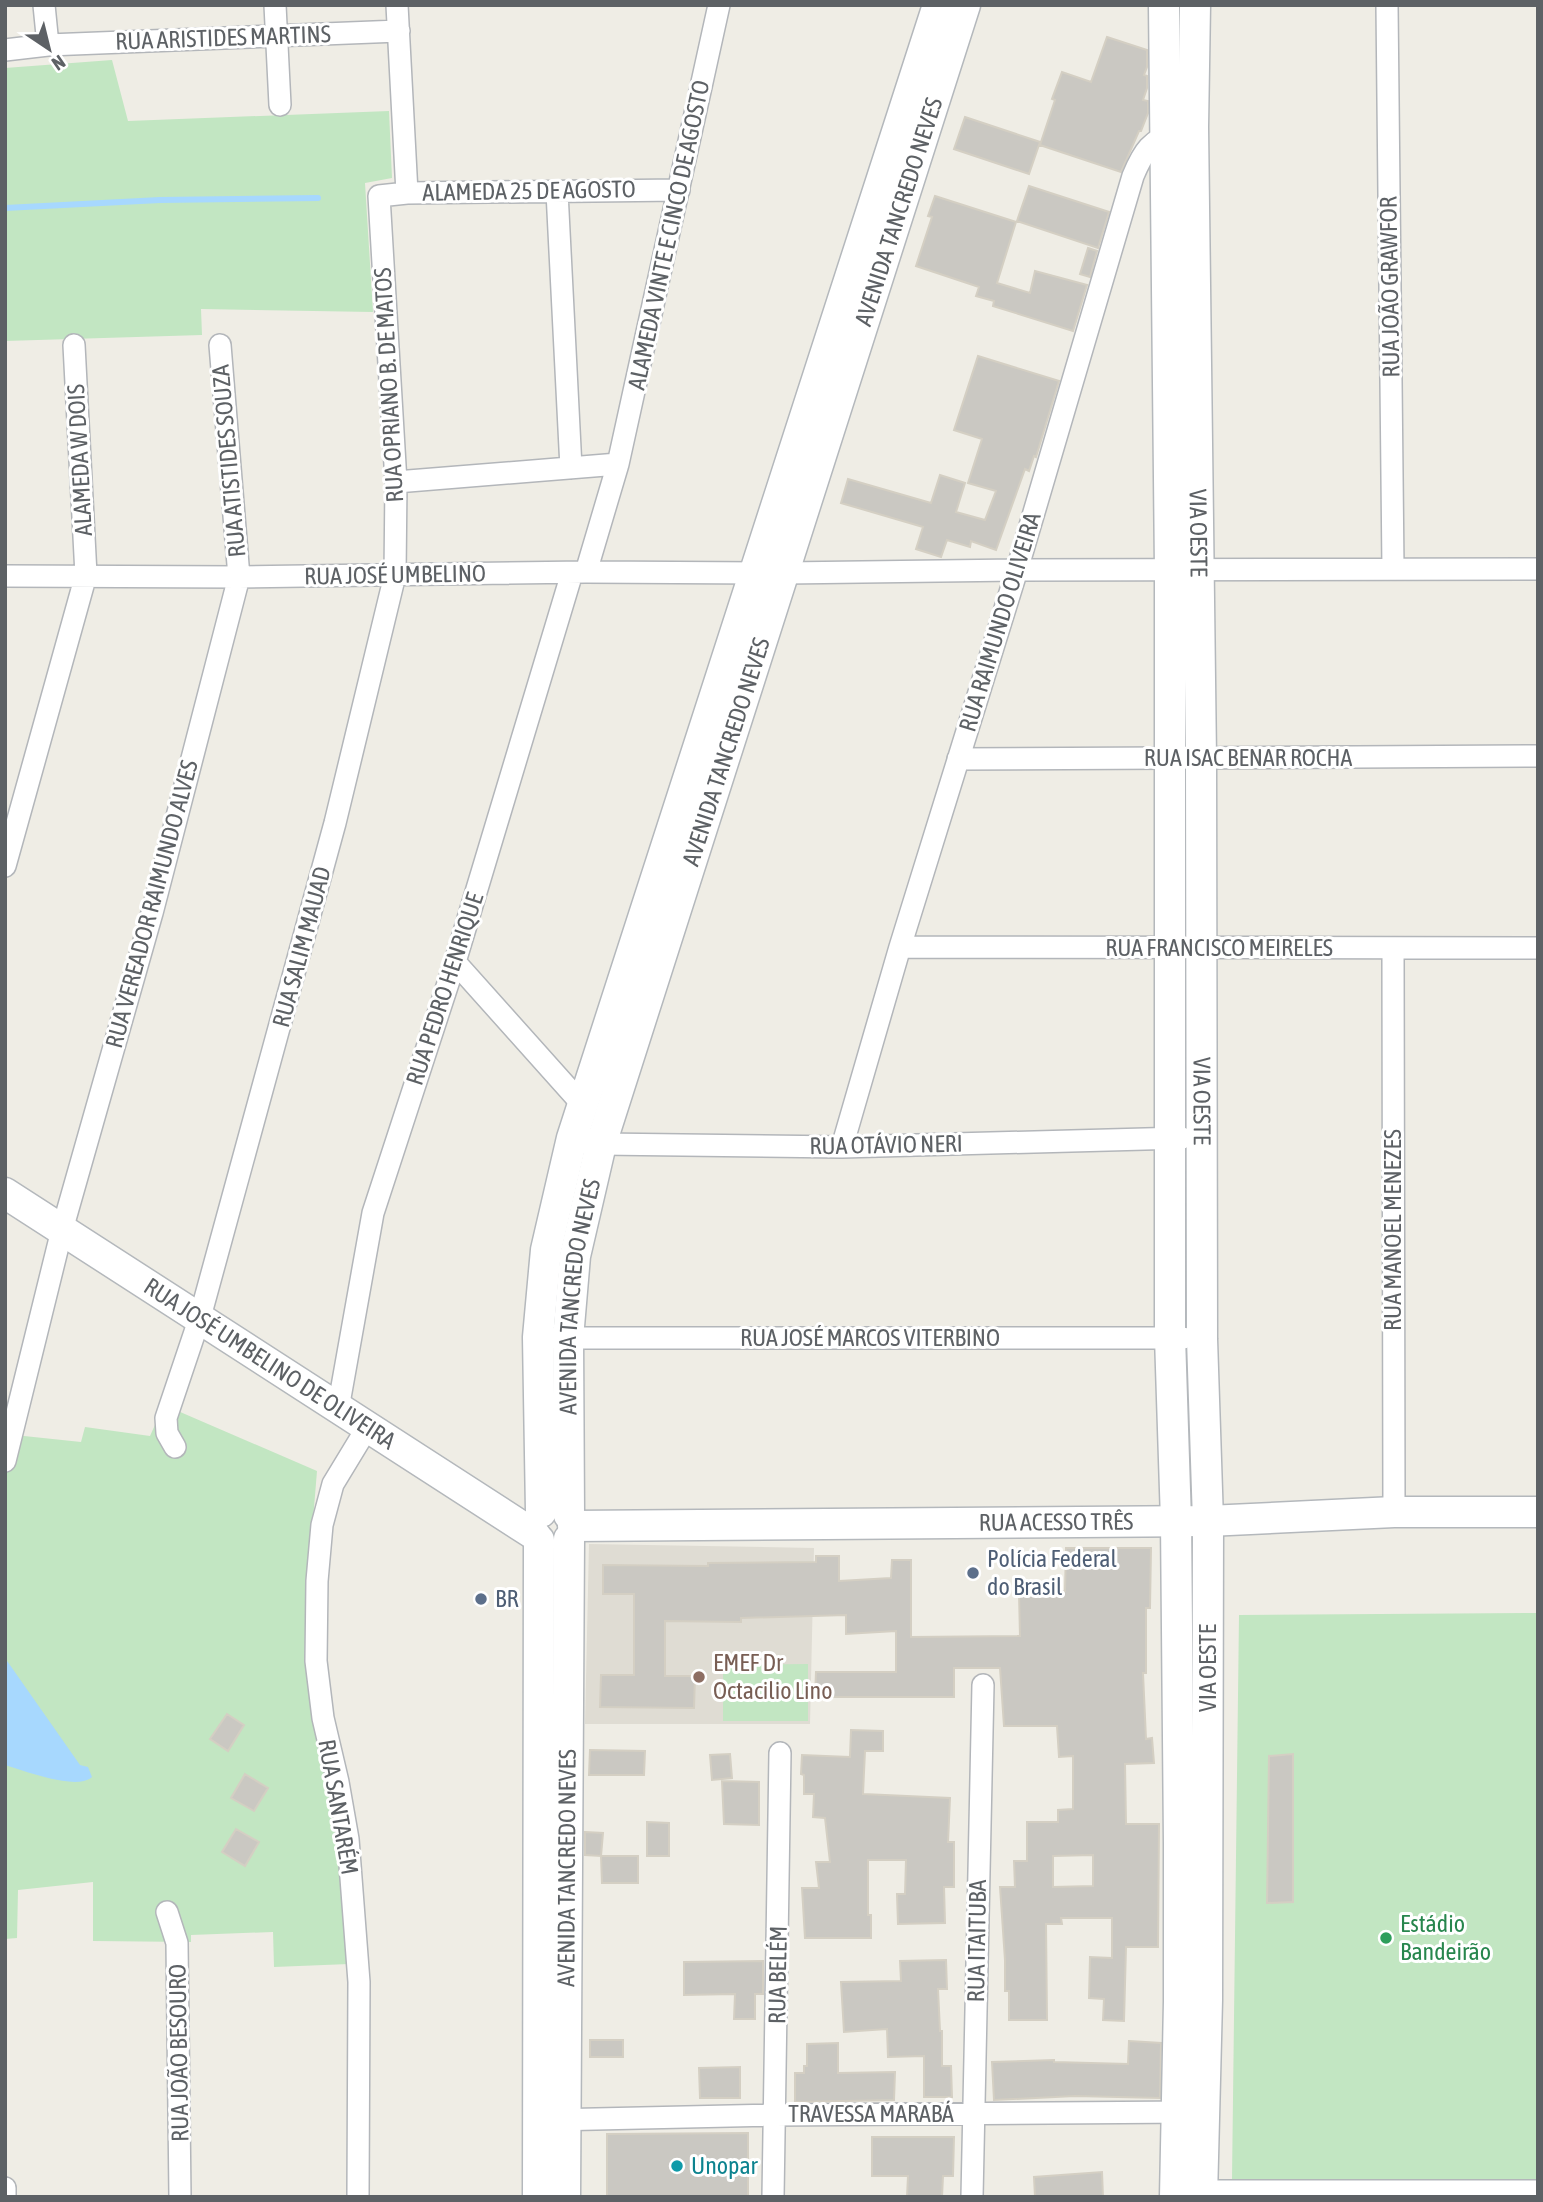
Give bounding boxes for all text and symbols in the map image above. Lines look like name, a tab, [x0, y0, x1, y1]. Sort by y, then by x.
north arrow	[14, 14, 84, 84]
street label: RUA ARISTIDES MARTINS	[115, 20, 331, 55]
text: N	[48, 51, 70, 75]
street label: ALAMEDA VINTE E CINCO DE AGOSTO	[623, 78, 715, 392]
street label: AVENIDA TANCREDO NEVES	[849, 94, 948, 329]
street label: ALAMEDA 25 DE AGOSTO	[422, 175, 636, 206]
street label: RUA JOÃO GRAWFOR	[1374, 196, 1405, 378]
street label: RUA OPRIANO B. DE MATOS	[369, 267, 408, 503]
street label: RUA ATISTIDES SOUZA	[207, 363, 250, 558]
street label: ALAMEDA W DOIS	[62, 383, 97, 537]
street label: VIA OESTE	[1185, 489, 1213, 577]
street label: RUA RAIMUNDO OLIVEIRA	[953, 509, 1046, 735]
street label: RUA JOSÉ UMBELINO	[304, 559, 486, 590]
street label: AVENIDA TANCREDO NEVES	[677, 634, 775, 869]
street label: RUA ISAC BENAR ROCHA	[1144, 744, 1352, 771]
street label: RUA VEREADOR RAIMUNDO ALVES	[100, 757, 203, 1051]
street label: RUA SALIM MAUAD	[267, 864, 336, 1030]
street label: RUA PEDRO HENRIQUE	[401, 889, 488, 1088]
street label: RUA FRANCISCO MEIRELES	[1105, 934, 1333, 961]
street label: VIA OESTE	[1189, 1057, 1216, 1145]
street label: RUA MANOEL MENEZES	[1379, 1129, 1406, 1331]
street label: RUA OTÁVIO NERI	[809, 1130, 963, 1159]
street label: AVENIDA TANCREDO NEVES	[554, 1176, 605, 1415]
street label: RUA JOSÉ UMBELINO DE OLIVEIRA	[139, 1272, 401, 1454]
street label: RUA JOSÉ MARCOS VITERBINO	[740, 1324, 1000, 1351]
street label: RUA ACESSO TRÊS	[979, 1508, 1133, 1536]
place label: Polícia Federal do Brasil	[987, 1545, 1118, 1600]
marker: Polícia Federal do Brasil	[965, 1565, 981, 1581]
place label: BR	[495, 1585, 518, 1612]
marker: BR	[473, 1591, 489, 1607]
street label: VIA OESTE	[1194, 1624, 1221, 1712]
place label: EMEF Dr Octacilio Lino	[713, 1649, 833, 1704]
marker: EMEF Dr Octacilio Lino	[691, 1669, 707, 1685]
street label: RUA SANTARÉM	[313, 1737, 364, 1877]
street label: AVENIDA TANCREDO NEVES	[552, 1749, 581, 1987]
street label: RUA ITAITUBA	[962, 1879, 991, 2003]
place label: Estádio Bandeirão	[1400, 1910, 1491, 1965]
street label: RUA BELÉM	[763, 1926, 792, 2024]
marker: Estádio Bandeirão	[1378, 1930, 1394, 1946]
street label: RUA JOÃO BESOURO	[163, 1964, 194, 2142]
street label: TRAVESSA MARABÁ	[788, 2100, 954, 2127]
place label: Unopar	[691, 2152, 759, 2179]
marker: Unopar	[669, 2158, 685, 2174]

